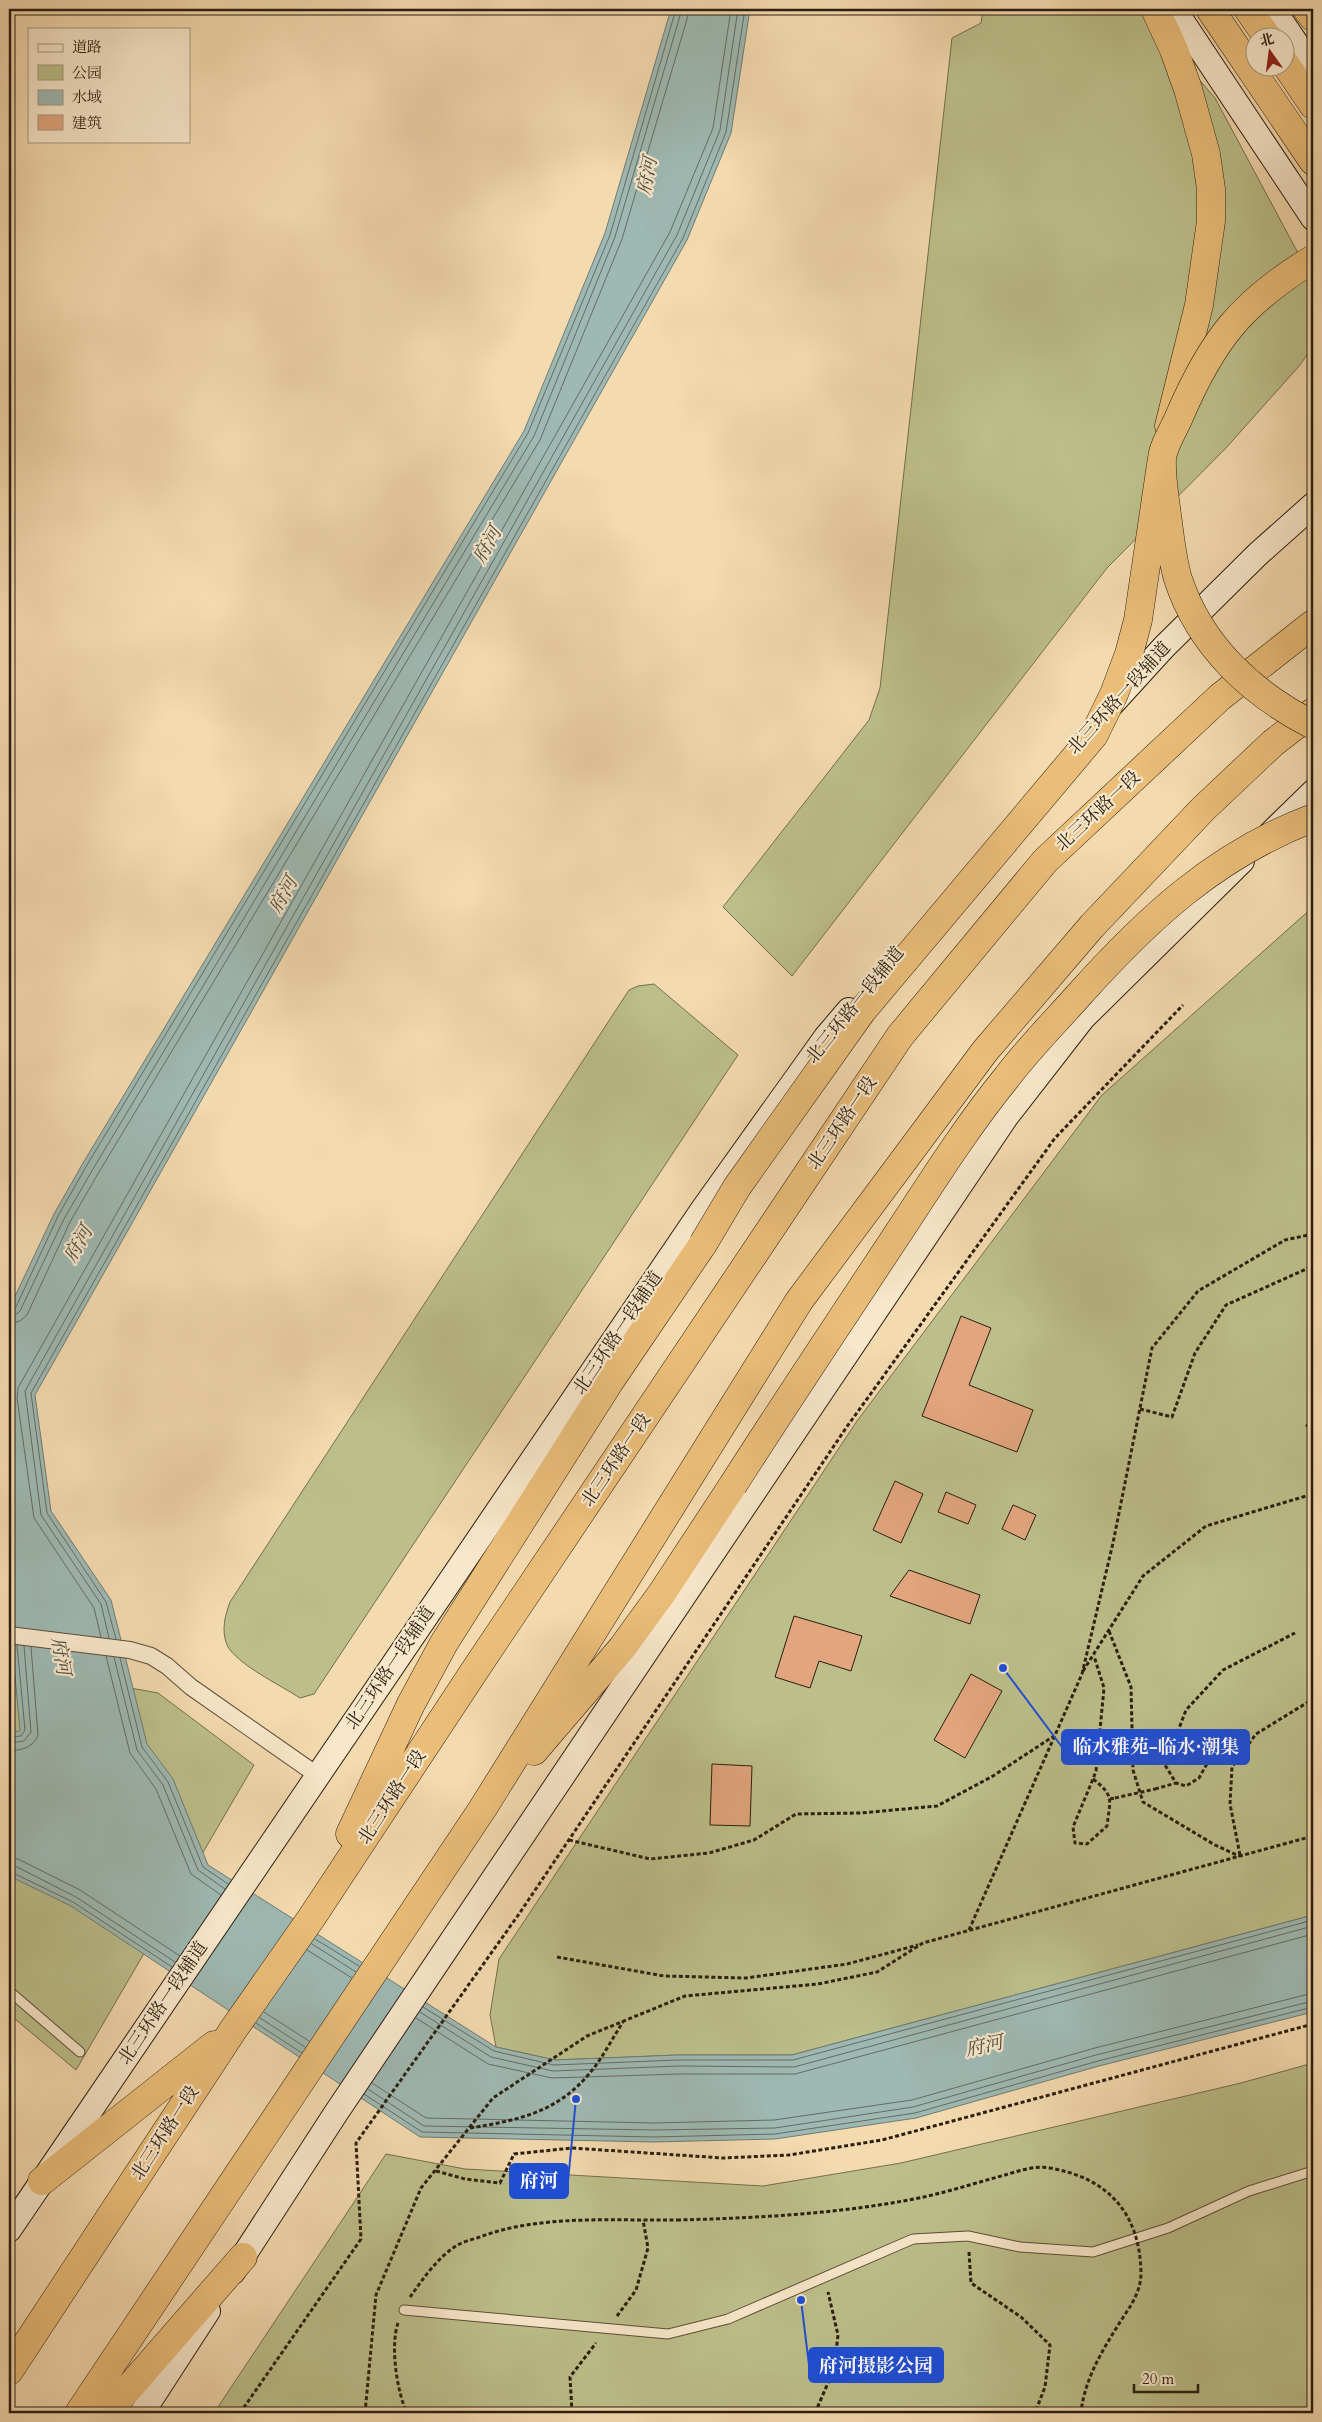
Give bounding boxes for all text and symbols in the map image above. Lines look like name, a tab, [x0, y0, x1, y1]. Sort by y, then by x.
legend	[28, 28, 190, 142]
north arrow	[1244, 28, 1294, 78]
text: 北	[1258, 29, 1276, 51]
text: 道路	[72, 37, 102, 57]
text: 公园	[72, 63, 102, 83]
text: 水域	[72, 87, 102, 107]
text: 建筑	[72, 113, 102, 133]
water label: 府河	[630, 152, 664, 197]
water label: 府河	[466, 519, 509, 568]
street label: 北三环路一段辅道	[1062, 636, 1176, 760]
street label: 北三环路一段	[1050, 765, 1146, 857]
water label: 府河	[262, 869, 305, 918]
street label: 北三环路一段辅道	[800, 941, 910, 1069]
street label: 北三环路一段	[801, 1071, 883, 1175]
water label: 府河	[57, 1218, 100, 1267]
street label: 北三环路一段辅道	[567, 1266, 669, 1400]
street label: 北三环路一段	[575, 1408, 657, 1512]
street label: 北三环路一段辅道	[339, 1601, 441, 1735]
water label: 府河	[45, 1635, 77, 1680]
callout: 临水雅苑-临水·潮集	[1062, 1730, 1249, 1764]
text: 临水雅苑-临水·潮集	[1073, 1734, 1239, 1760]
street label: 北三环路一段	[352, 1745, 432, 1849]
street label: 北三环路一段辅道	[112, 1936, 214, 2070]
water label: 府河	[963, 2029, 1008, 2063]
street label: 北三环路一段	[125, 2081, 205, 2185]
callout: 府河	[510, 2164, 568, 2198]
text: 府河	[520, 2168, 558, 2194]
callout: 府河摄影公园	[809, 2348, 943, 2382]
text: 府河摄影公园	[819, 2353, 933, 2379]
scale bar	[1134, 2362, 1198, 2394]
text: 20 m	[1142, 2369, 1174, 2389]

